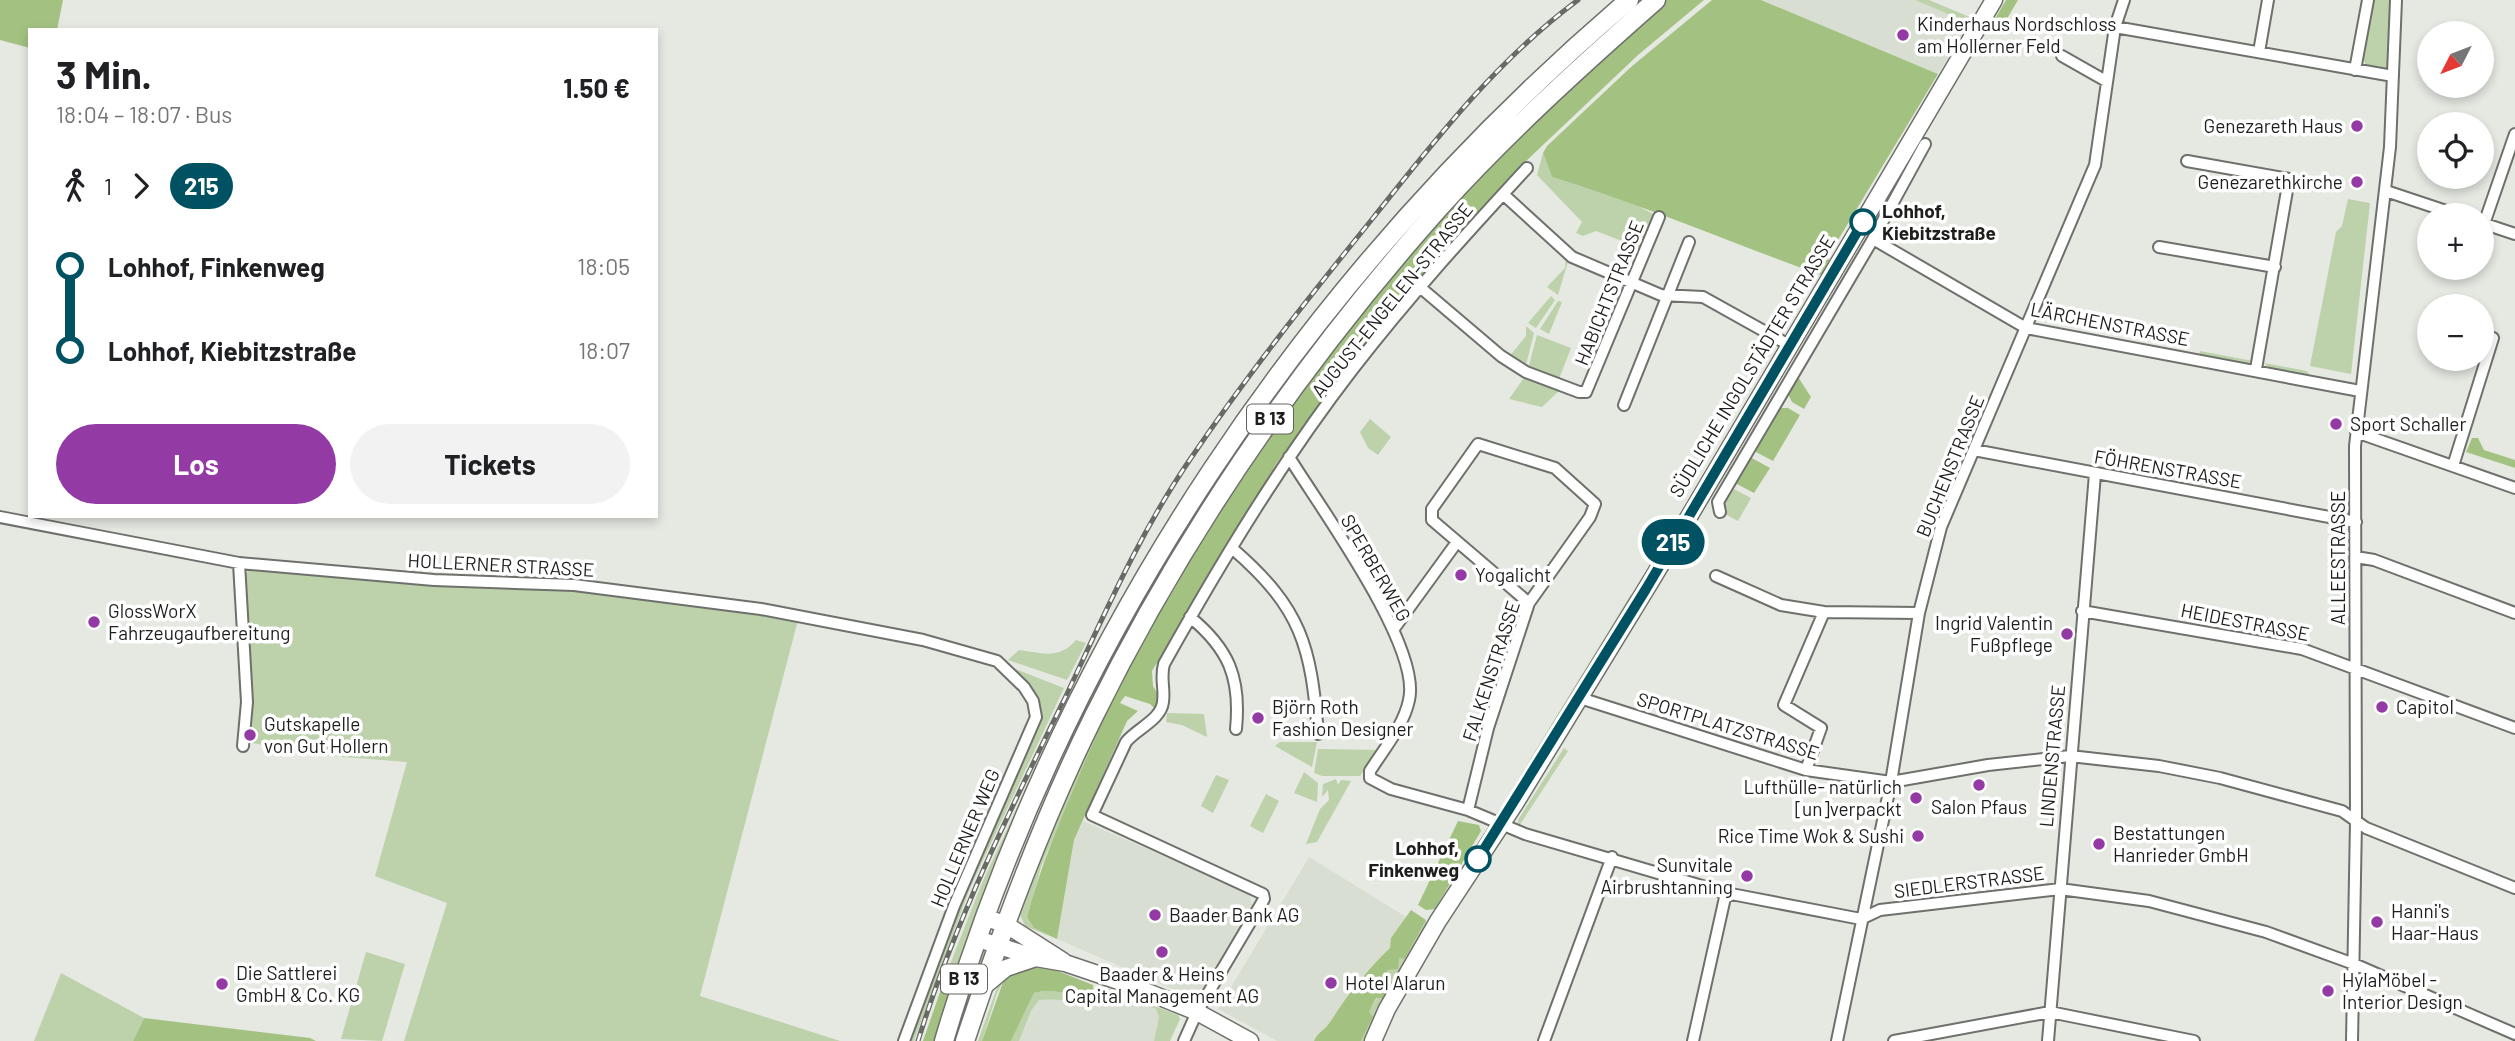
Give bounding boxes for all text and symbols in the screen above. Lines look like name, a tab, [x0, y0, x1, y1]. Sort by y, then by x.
place label: Kinderhaus Nordschloss am Hollerner Feld	[1917, 12, 2116, 57]
north arrow	[2417, 21, 2494, 98]
map controls	[2417, 21, 2494, 371]
marker: Kinderhaus Nordschloss am Hollerner Feld	[1895, 27, 1911, 43]
text: 3 Min.	[56, 51, 152, 97]
text: 1.50 €	[563, 72, 630, 103]
text: 18:04 – 18:07 · Bus	[56, 100, 232, 128]
button: locate	[2417, 112, 2494, 189]
place label: Genezareth Haus	[2204, 114, 2343, 137]
marker: Genezareth Haus	[2349, 118, 2365, 134]
icon: walk	[56, 167, 94, 205]
icon: forward	[122, 167, 160, 205]
place label: Genezarethkirche	[2198, 170, 2343, 193]
text: 215	[184, 171, 219, 200]
text: 1	[104, 172, 112, 200]
marker: Genezarethkirche	[2349, 174, 2365, 190]
street label: AUGUST-ENGELEN-STRASSE	[1306, 198, 1477, 402]
place label: Lohhof, Kiebitzstraße	[1882, 199, 1996, 244]
button: +	[2417, 203, 2494, 280]
marker: Lohhof, Kiebitzstraße	[1850, 209, 1876, 235]
street label: HABICHTSTRASSE	[1569, 217, 1648, 369]
street label: SÜDLICHE INGOLSTÄDTER STRASSE	[1664, 230, 1839, 501]
text: Lohhof, Finkenweg	[108, 251, 325, 282]
text: 18:05	[577, 252, 630, 280]
button: −	[2417, 294, 2494, 371]
street label: LÄRCHENSTRASSE	[2029, 297, 2192, 350]
text: Lohhof, Kiebitzstraße	[108, 335, 356, 366]
text: 18:07	[578, 336, 630, 364]
street label: BUCHENSTRASSE	[1911, 392, 1988, 540]
road number: B 13	[1247, 404, 1293, 433]
place label: Sport Schaller	[2350, 412, 2466, 435]
marker: Sport Schaller	[2328, 416, 2344, 432]
button: Los	[56, 424, 336, 504]
button: Tickets	[350, 424, 630, 504]
street label: FÖHRENSTRASSE	[2093, 444, 2244, 493]
street label: ALLEESTRASSE	[2326, 491, 2349, 625]
street label: SPERBERWEG	[1337, 510, 1416, 625]
line badge: 215	[1633, 519, 1713, 565]
text: 215	[1656, 527, 1690, 556]
street label: HOLLERNER STRASSE	[407, 548, 595, 581]
place label: Yogalicht	[1475, 563, 1551, 586]
marker: Yogalicht	[1453, 567, 1469, 583]
street label: FALKENSTRASSE	[1457, 598, 1524, 744]
street label: HEIDESTRASSE	[2179, 598, 2311, 645]
place label: GlossWorX Fahrzeugaufbereitung	[108, 599, 290, 644]
place label: Ingrid Valentin Fußpflege	[1935, 611, 2053, 656]
marker: GlossWorX Fahrzeugaufbereitung	[86, 614, 102, 630]
marker: Ingrid Valentin Fußpflege	[2059, 626, 2075, 642]
street label: LINDENSTRASSE	[2034, 684, 2069, 828]
street label: SPORTPLATZSTRASSE	[1634, 687, 1822, 764]
place label: Björn Roth Fashion Designer	[1272, 695, 1414, 740]
place label: Capitol	[2396, 695, 2454, 718]
marker: Capitol	[2374, 699, 2390, 715]
marker: Björn Roth Fashion Designer	[1250, 710, 1266, 726]
place label: Gutskapelle von Gut Hollern	[264, 712, 388, 757]
marker: Gutskapelle von Gut Hollern	[242, 727, 258, 743]
street label: HOLLERNER WEG	[925, 765, 1004, 910]
place label: Lufthülle- natürlich [un]verpackt	[1743, 775, 1902, 820]
marker: Salon Pfaus	[1971, 777, 1987, 793]
marker: Lufthülle- natürlich [un]verpackt	[1908, 790, 1924, 806]
place label: Salon Pfaus	[1931, 795, 2027, 818]
place label: Bestattungen Hanrieder GmbH	[2113, 821, 2249, 866]
place label: Rice Time Wok & Sushi	[1718, 824, 1904, 847]
marker: Rice Time Wok & Sushi	[1910, 828, 1926, 844]
place label: Lohhof, Finkenweg	[1368, 836, 1459, 881]
marker: Bestattungen Hanrieder GmbH	[2091, 836, 2107, 852]
marker: Lohhof, Finkenweg	[1465, 846, 1491, 872]
place label: Sunvitale Airbrushtanning	[1600, 853, 1733, 898]
street label: SIEDLERSTRASSE	[1892, 861, 2046, 902]
marker: Sunvitale Airbrushtanning	[1739, 868, 1755, 884]
place label: Hanni's Haar-Haus	[2391, 899, 2479, 944]
place label: Baader Bank AG	[1169, 903, 1299, 926]
marker: Baader Bank AG	[1147, 907, 1163, 923]
marker: Hanni's Haar-Haus	[2369, 914, 2385, 930]
marker: Baader & Heins Capital Management AG	[1154, 944, 1170, 960]
place label: Die Sattlerei GmbH & Co. KG	[236, 961, 360, 1006]
place label: Baader & Heins Capital Management AG	[1065, 962, 1259, 1007]
road number: B 13	[941, 964, 987, 994]
place label: HylaMöbel - Interior Design	[2342, 968, 2463, 1013]
place label: Hotel Alarun	[1345, 971, 1446, 994]
marker: Hotel Alarun	[1323, 975, 1339, 991]
marker: Die Sattlerei GmbH & Co. KG	[214, 976, 230, 992]
marker: HylaMöbel - Interior Design	[2320, 983, 2336, 999]

